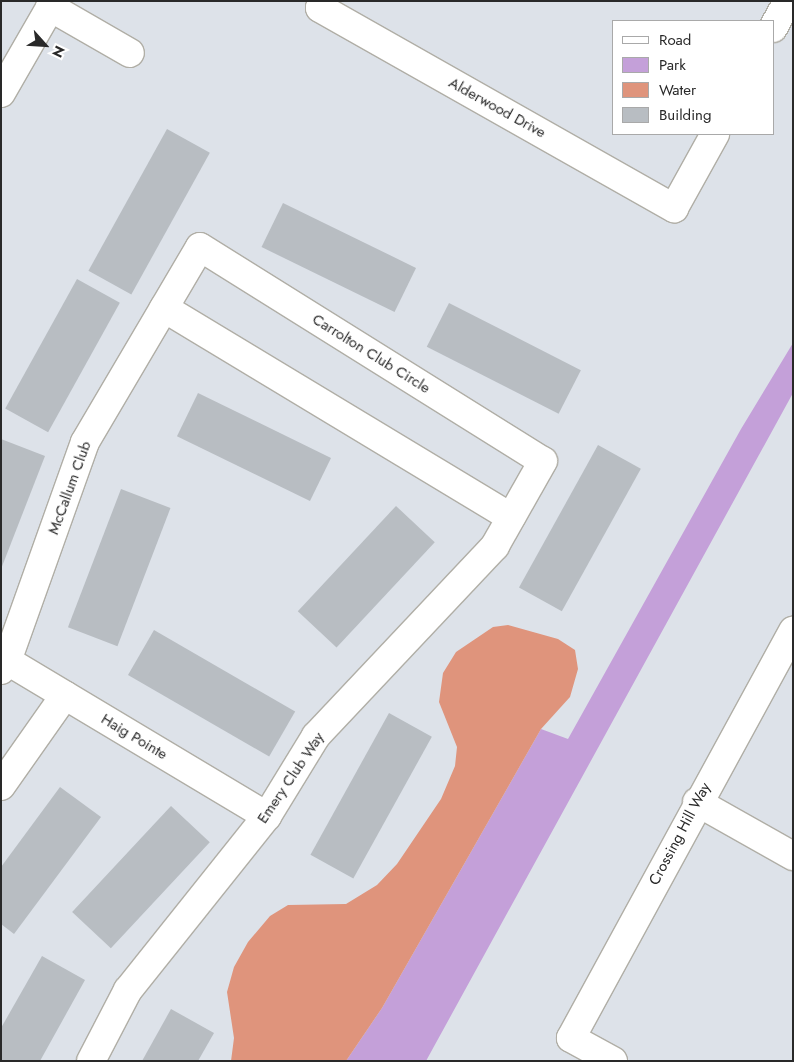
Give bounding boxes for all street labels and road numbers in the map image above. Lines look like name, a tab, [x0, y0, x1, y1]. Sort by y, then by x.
street label: Alderwood Drive	[445, 74, 549, 142]
street label: Carrolton Club Circle	[309, 310, 433, 398]
street label: McCallum Club	[45, 439, 95, 537]
street label: Haig Pointe	[98, 710, 170, 764]
street label: Emery Club Way	[254, 729, 328, 827]
street label: Crossing Hill Way	[645, 780, 715, 888]

